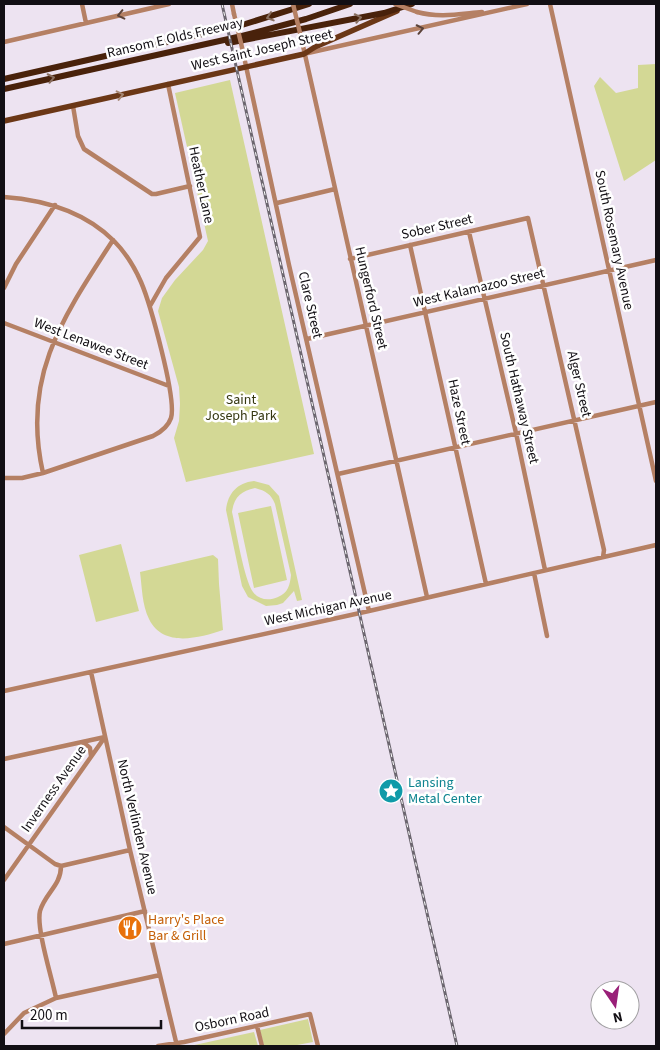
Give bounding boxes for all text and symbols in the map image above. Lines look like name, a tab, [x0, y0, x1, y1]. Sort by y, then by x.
one-way arrow	[117, 9, 126, 20]
one-way arrow	[267, 11, 275, 21]
street label: Ransom E Olds Freeway	[105, 13, 245, 63]
one-way arrow	[353, 14, 362, 24]
street label: West Saint Joseph Street	[189, 24, 335, 76]
one-way arrow	[416, 24, 425, 34]
one-way arrow	[47, 74, 56, 84]
one-way arrow	[115, 90, 124, 101]
street label: Heather Lane	[183, 145, 219, 225]
street label: South Rosemary Avenue	[589, 168, 639, 312]
street label: Sober Street	[399, 209, 475, 245]
street label: Hungerford Street	[349, 245, 393, 352]
street label: West Kalamazoo Street	[411, 263, 547, 313]
street label: Clare Street	[293, 270, 327, 341]
street label: West Lenawee Street	[31, 313, 151, 375]
street label: South Hathaway Street	[494, 330, 544, 466]
street label: Alger Street	[562, 349, 596, 419]
street label: Haze Street	[442, 377, 476, 447]
park label: Saint Joseph Park	[205, 390, 277, 426]
street label: West Michigan Avenue	[263, 585, 394, 631]
street label: Inverness Avenue	[17, 741, 91, 836]
street label: North Verlinden Avenue	[112, 757, 162, 897]
place label: Lansing Metal Center	[408, 773, 482, 809]
place icon: Lansing Metal Center	[378, 778, 404, 804]
place label: Harry's Place Bar & Grill	[148, 910, 224, 946]
restaurant icon: Harry's Place Bar & Grill	[117, 915, 143, 941]
north arrow	[590, 980, 640, 1030]
scale bar	[22, 998, 161, 1030]
street label: Osborn Road	[193, 1002, 271, 1038]
text: 200 m	[30, 1005, 68, 1026]
text: N	[611, 1006, 624, 1027]

